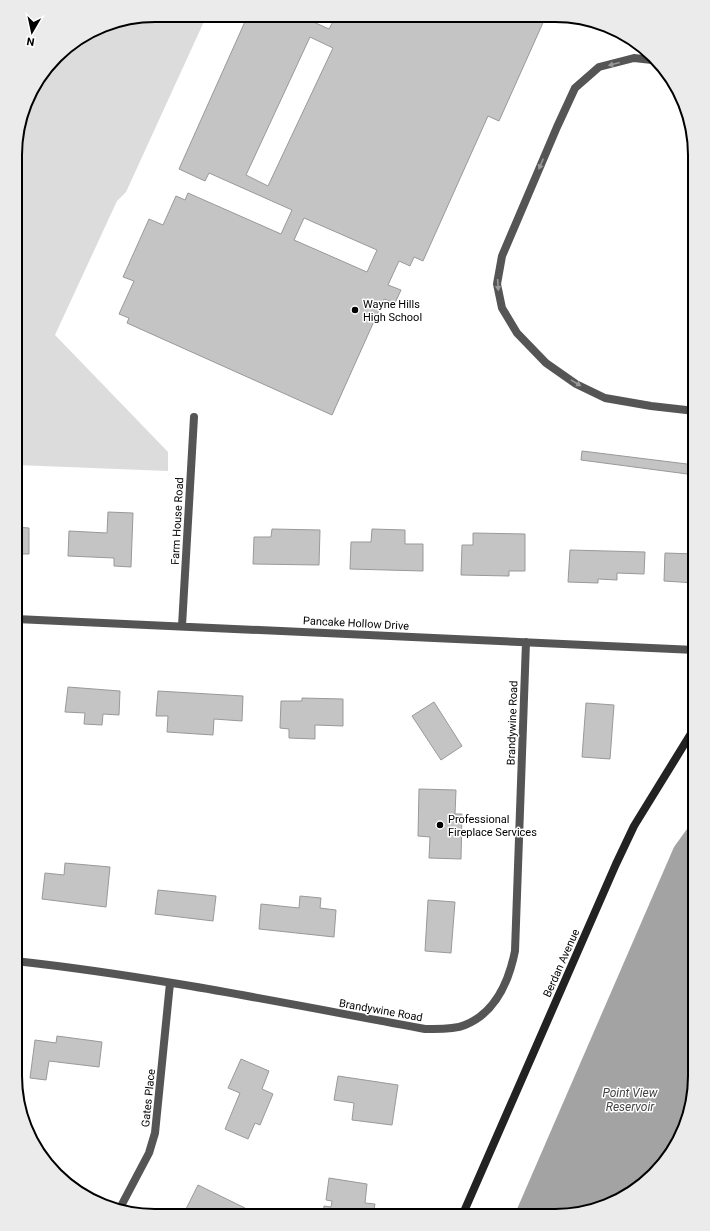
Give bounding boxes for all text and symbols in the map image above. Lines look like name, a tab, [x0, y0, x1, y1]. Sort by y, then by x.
north arrow	[12, 12, 52, 52]
text: N	[25, 34, 35, 48]
one-way arrow	[608, 61, 620, 67]
one-way arrow	[538, 158, 544, 170]
one-way arrow	[495, 279, 502, 292]
place label: Wayne Hills High School	[363, 298, 422, 324]
marker: Wayne Hills High School	[350, 305, 360, 315]
one-way arrow	[570, 380, 582, 387]
street label: Farm House Road	[169, 477, 186, 565]
street label: Pancake Hollow Drive	[303, 614, 409, 633]
street label: Brandywine Road	[505, 680, 520, 766]
place label: Professional Fireplace Services	[448, 813, 537, 839]
marker: Professional Fireplace Services	[435, 820, 445, 830]
street label: Berdan Avenue	[541, 927, 582, 999]
street label: Brandywine Road	[338, 997, 424, 1024]
street label: Gates Place	[139, 1068, 158, 1128]
water label: Point View Reservoir	[602, 1086, 658, 1114]

